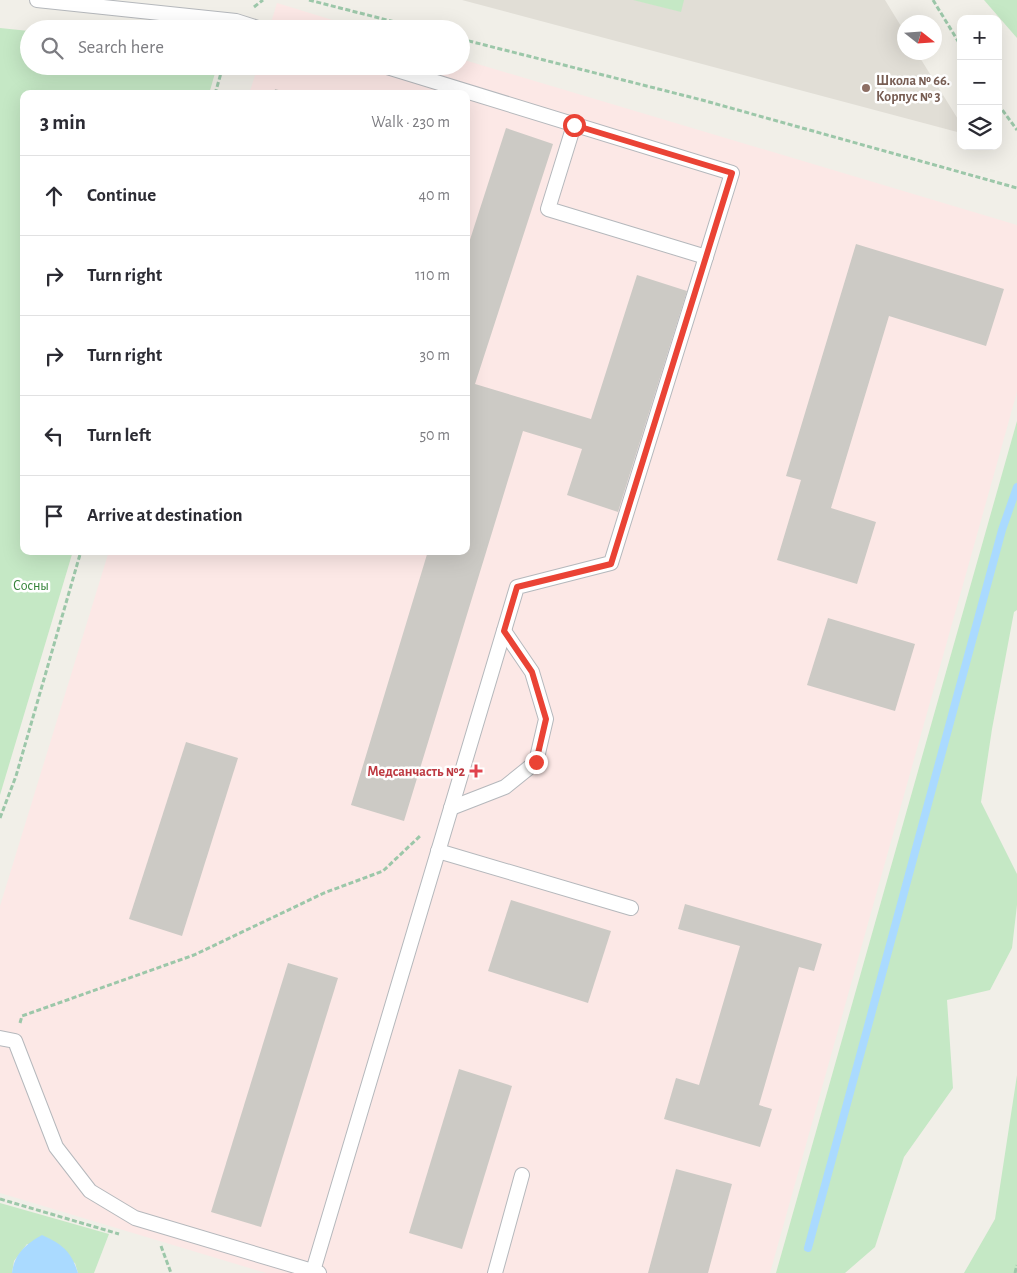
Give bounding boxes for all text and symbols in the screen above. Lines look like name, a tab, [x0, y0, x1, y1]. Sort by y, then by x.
north arrow	[897, 15, 942, 60]
map controls	[957, 15, 1002, 150]
button: +	[957, 15, 1002, 60]
search box	[20, 20, 470, 75]
icon: search	[38, 34, 66, 62]
text: Search here	[78, 38, 164, 57]
button: −	[957, 60, 1002, 105]
place label: Школа № 66. Корпус № 3	[876, 74, 950, 104]
marker: Школа № 66. Корпус № 3	[860, 82, 872, 94]
button: layers	[957, 105, 1002, 150]
text: 3 min	[40, 112, 86, 133]
text: Walk · 230 m	[371, 114, 450, 130]
route start	[563, 114, 586, 137]
icon: ahead	[40, 182, 68, 210]
text: Continue	[87, 186, 156, 205]
text: 40 m	[418, 187, 450, 203]
icon: right	[40, 262, 68, 290]
text: Turn right	[87, 266, 162, 285]
text: 110 m	[415, 267, 450, 283]
icon: right	[40, 342, 68, 370]
text: Turn right	[87, 346, 162, 365]
text: 30 m	[420, 347, 450, 363]
icon: left	[40, 422, 68, 450]
text: Turn left	[87, 426, 151, 445]
text: 50 m	[419, 427, 450, 443]
icon: arrive	[40, 502, 68, 530]
text: Arrive at destination	[87, 506, 243, 525]
park label: Сосны	[13, 579, 49, 593]
route end	[525, 751, 548, 774]
marker: Медсанчасть №2	[469, 764, 483, 778]
place label: Медсанчасть №2	[367, 765, 465, 779]

